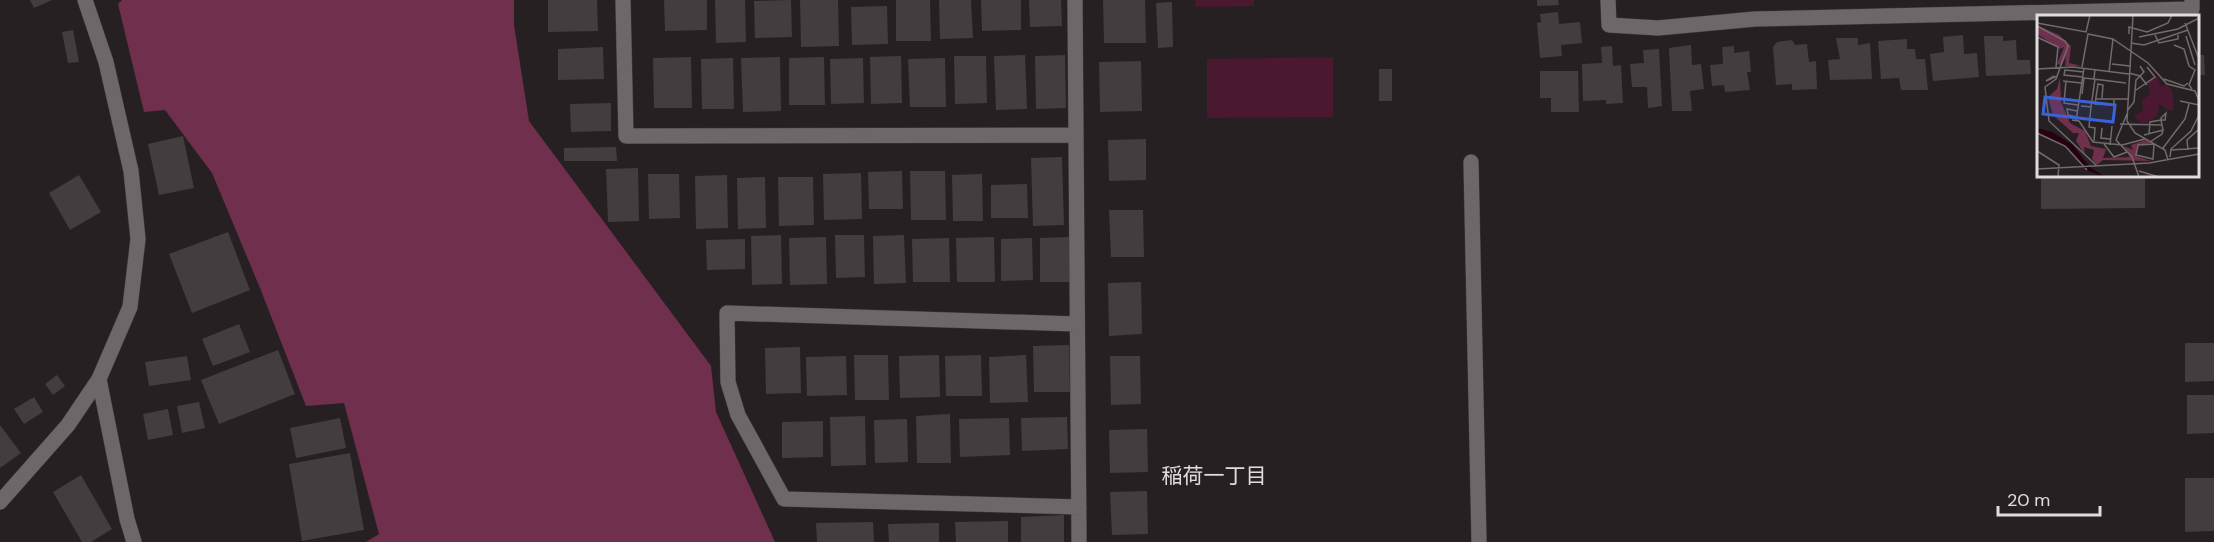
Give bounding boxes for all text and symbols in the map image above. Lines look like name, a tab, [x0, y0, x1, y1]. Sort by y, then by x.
inset map	[2037, 15, 2199, 177]
district label: 稲荷一丁目	[1162, 462, 1267, 490]
scale bar	[1998, 479, 2100, 517]
text: 20 m	[2007, 488, 2050, 512]

